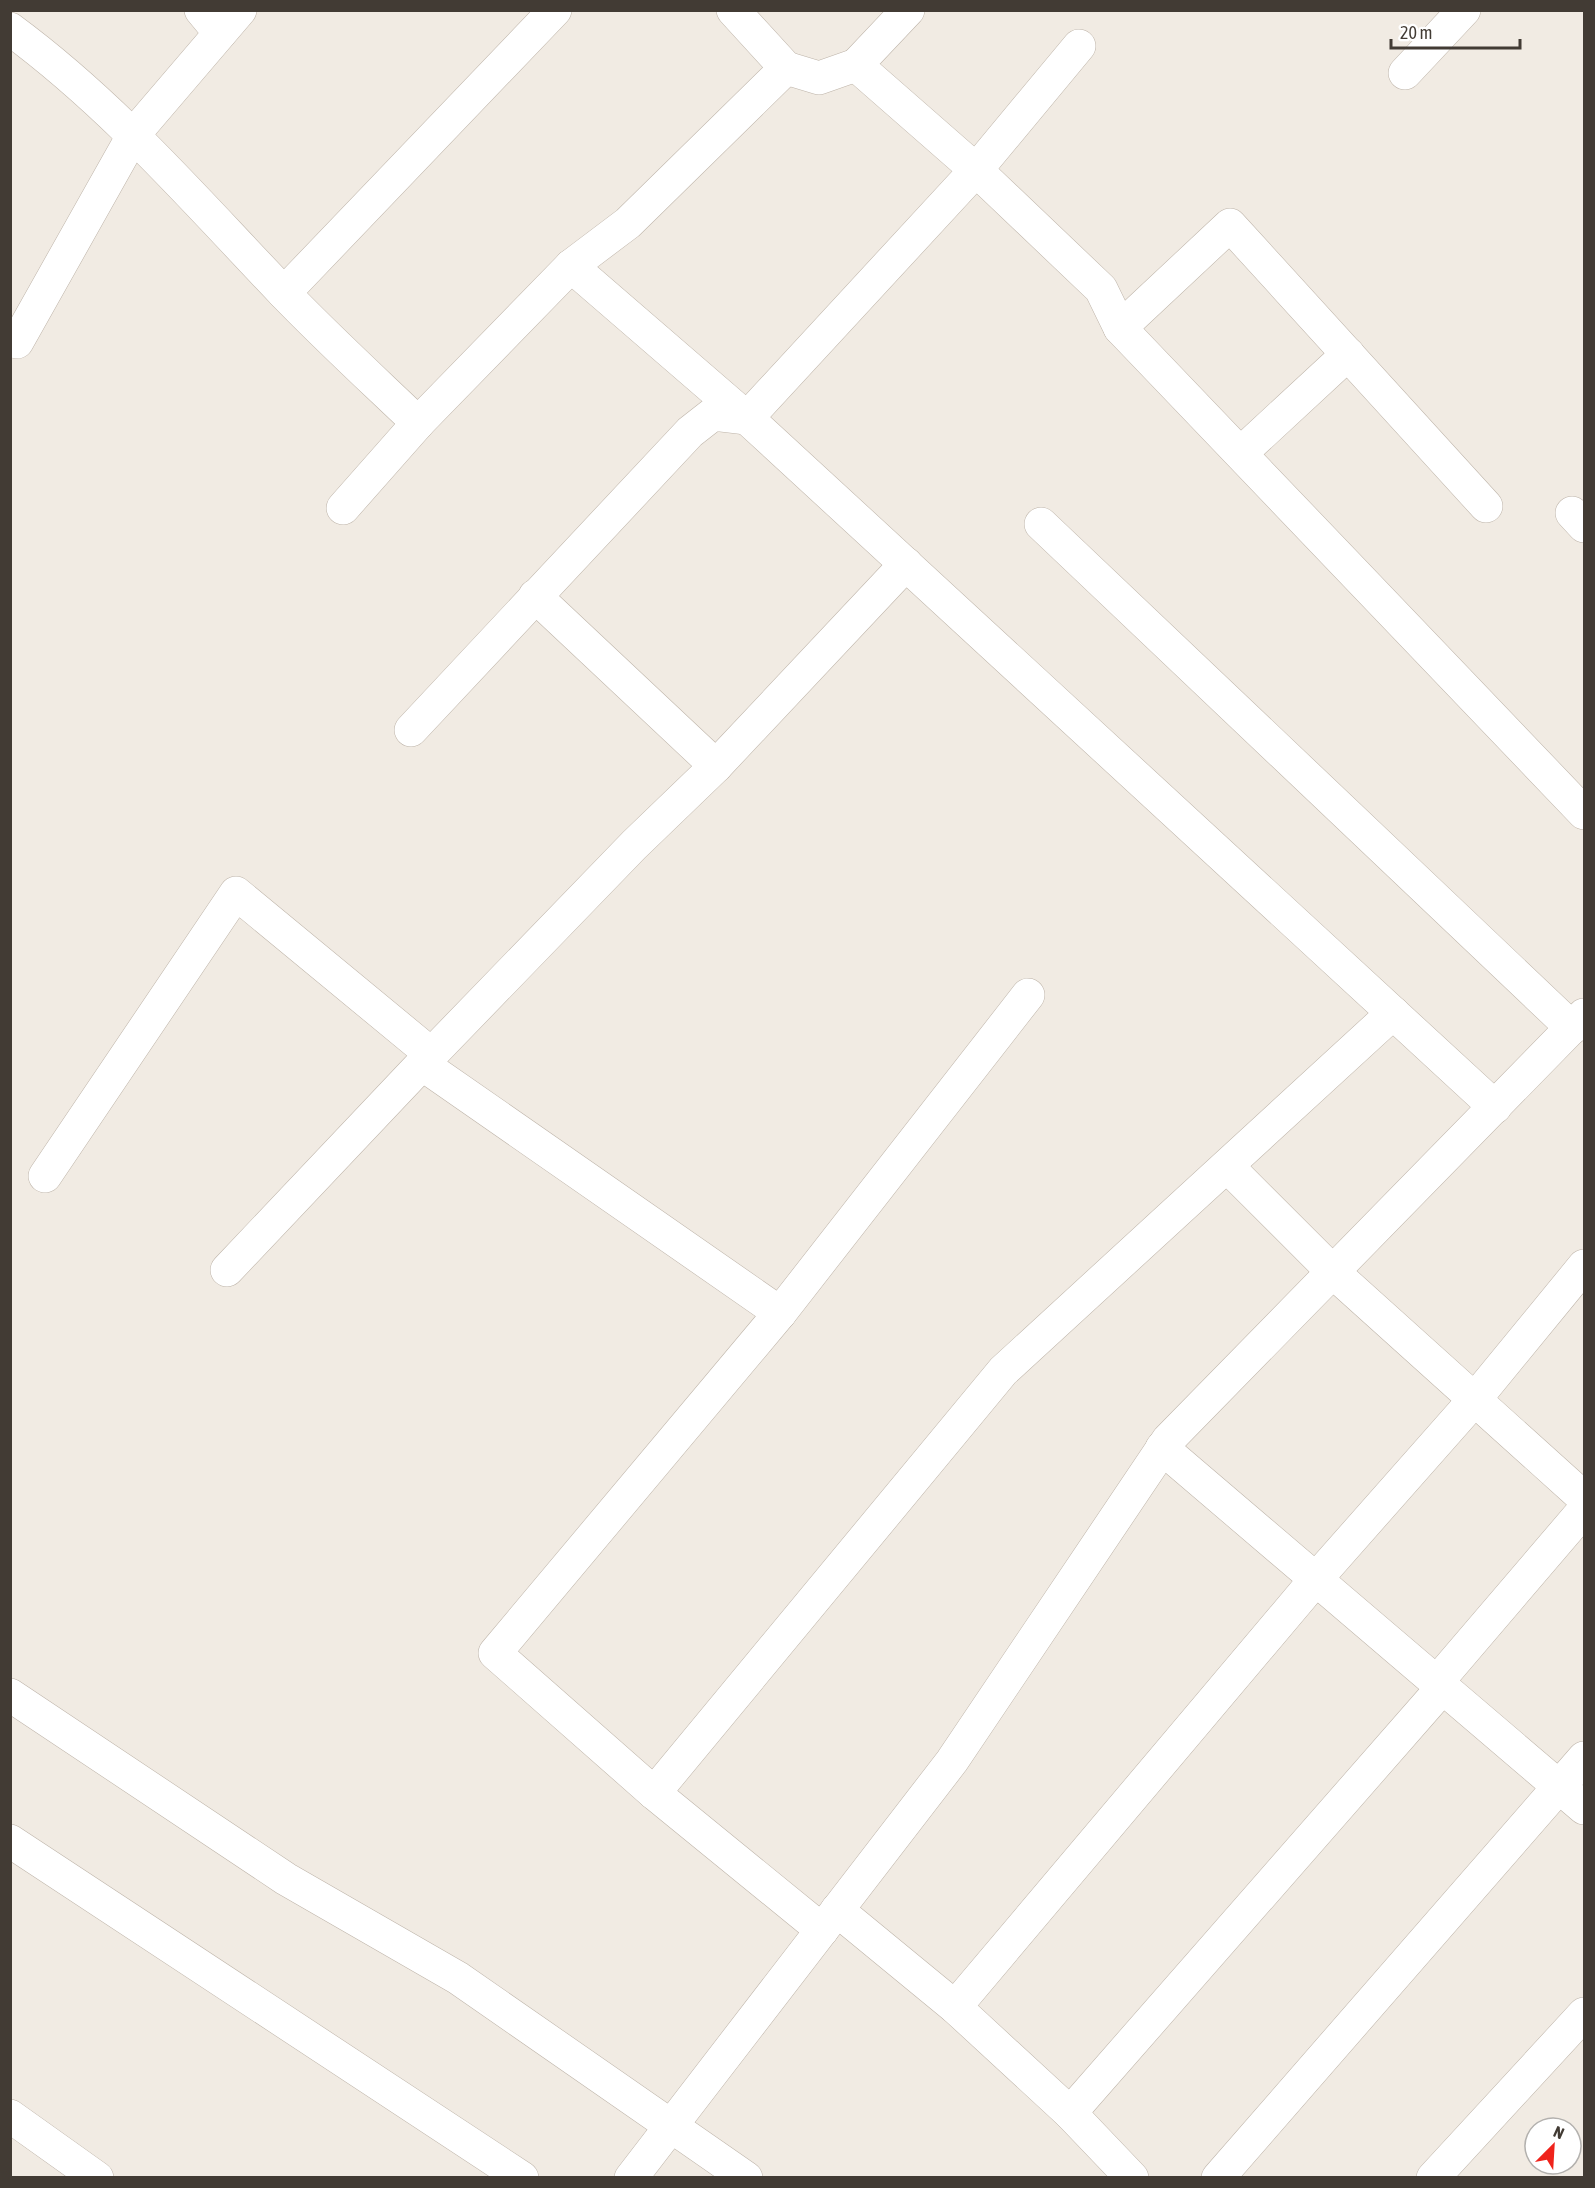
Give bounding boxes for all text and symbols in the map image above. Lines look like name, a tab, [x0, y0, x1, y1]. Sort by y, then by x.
scale bar	[1391, 12, 1520, 50]
text: 20 m	[1400, 22, 1432, 43]
north arrow	[1523, 2116, 1583, 2176]
text: N	[1551, 2122, 1567, 2142]

